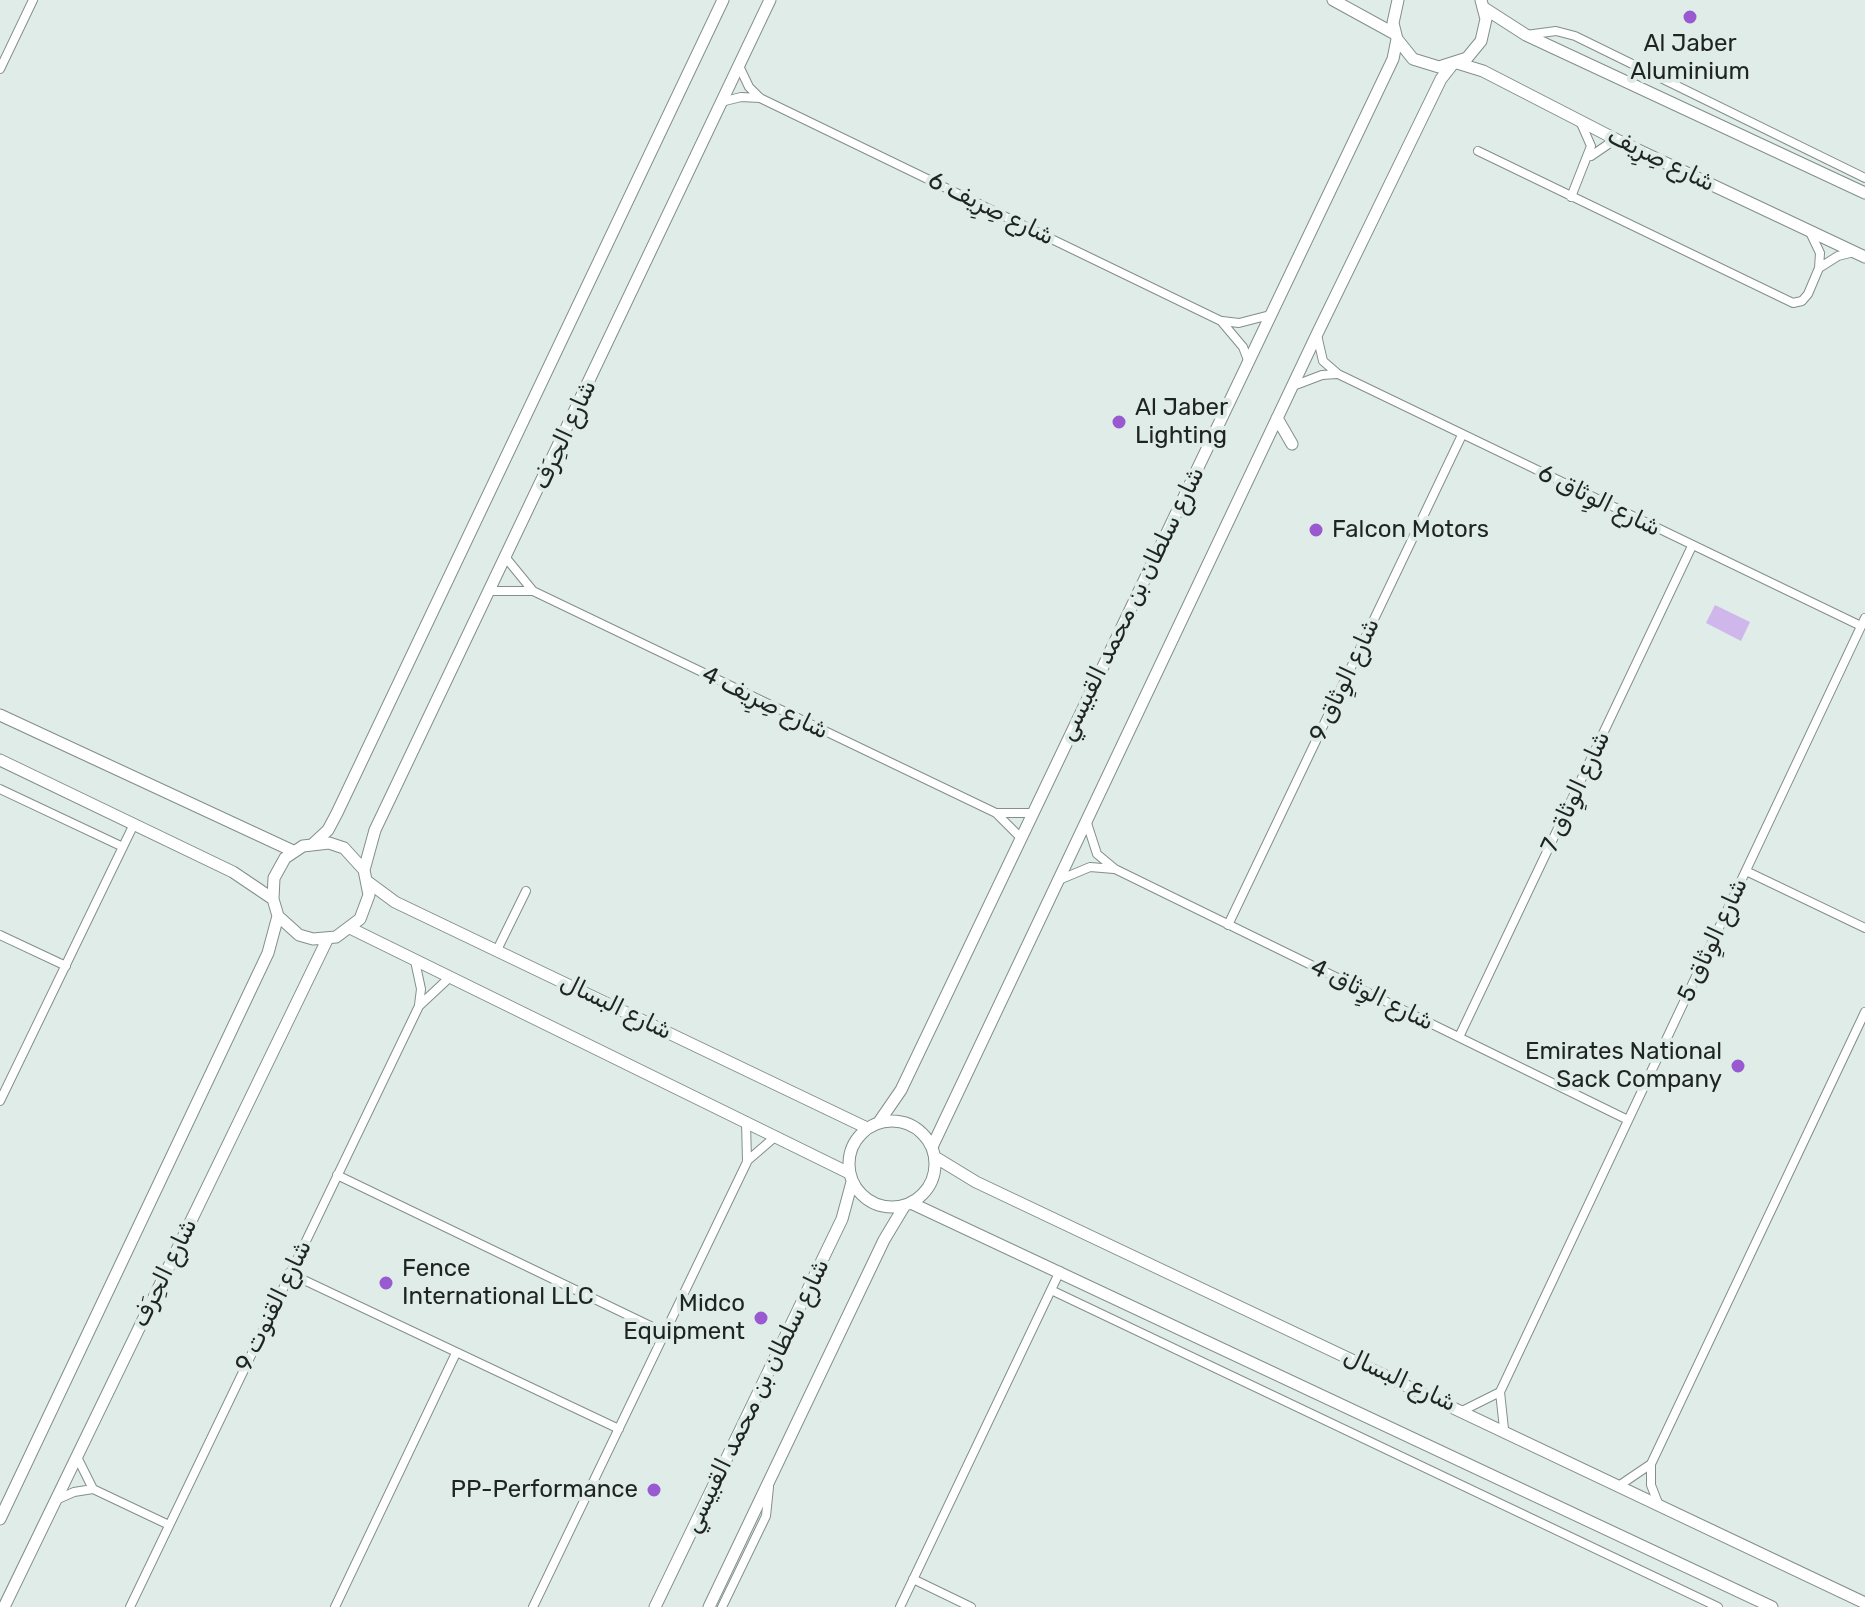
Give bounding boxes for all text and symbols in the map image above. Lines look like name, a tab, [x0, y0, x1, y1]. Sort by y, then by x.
marker: Al Jaber Aluminium	[1681, 8, 1699, 26]
place label: Al Jaber Aluminium	[1630, 30, 1750, 86]
street label: شارع صِرِيف	[1602, 122, 1720, 198]
street label: شارع صِرِيف 6	[923, 166, 1059, 252]
street label: شارع الحِرَف	[527, 376, 603, 494]
place label: Al Jaber Lighting	[1135, 394, 1228, 450]
marker: Al Jaber Lighting	[1110, 413, 1128, 431]
street label: شارع الوِثاق 6	[1533, 459, 1665, 543]
street label: شارع سلطان بن محمد القبيسي	[1053, 462, 1211, 746]
place label: Falcon Motors	[1332, 516, 1489, 544]
marker: Falcon Motors	[1307, 521, 1325, 539]
street label: شارع الوِثاق 9	[1304, 614, 1386, 746]
street label: شارع صِرِيف 4	[697, 660, 833, 746]
street label: شارع الوِثاق 7	[1535, 727, 1617, 857]
street label: شارع الوِثاق 5	[1672, 874, 1754, 1006]
street label: شارع الوِثاق 4	[1306, 953, 1438, 1037]
street label: شارع البسال	[556, 968, 676, 1046]
place label: Emirates National Sack Company	[1525, 1038, 1722, 1094]
marker: Emirates National Sack Company	[1729, 1057, 1747, 1075]
street label: شارع الحِرَف	[126, 1214, 204, 1332]
street label: شارع القنوت 9	[230, 1236, 318, 1376]
street label: شارع سلطان بن محمد القبيسي	[678, 1254, 836, 1538]
place label: Fence International LLC	[402, 1255, 594, 1311]
marker: Fence International LLC	[377, 1274, 395, 1292]
place label: Midco Equipment	[623, 1290, 745, 1346]
marker: Midco Equipment	[752, 1309, 770, 1327]
street label: شارع البسال	[1339, 1342, 1461, 1418]
place label: PP-Performance	[451, 1476, 638, 1504]
marker: PP-Performance	[645, 1481, 663, 1499]

